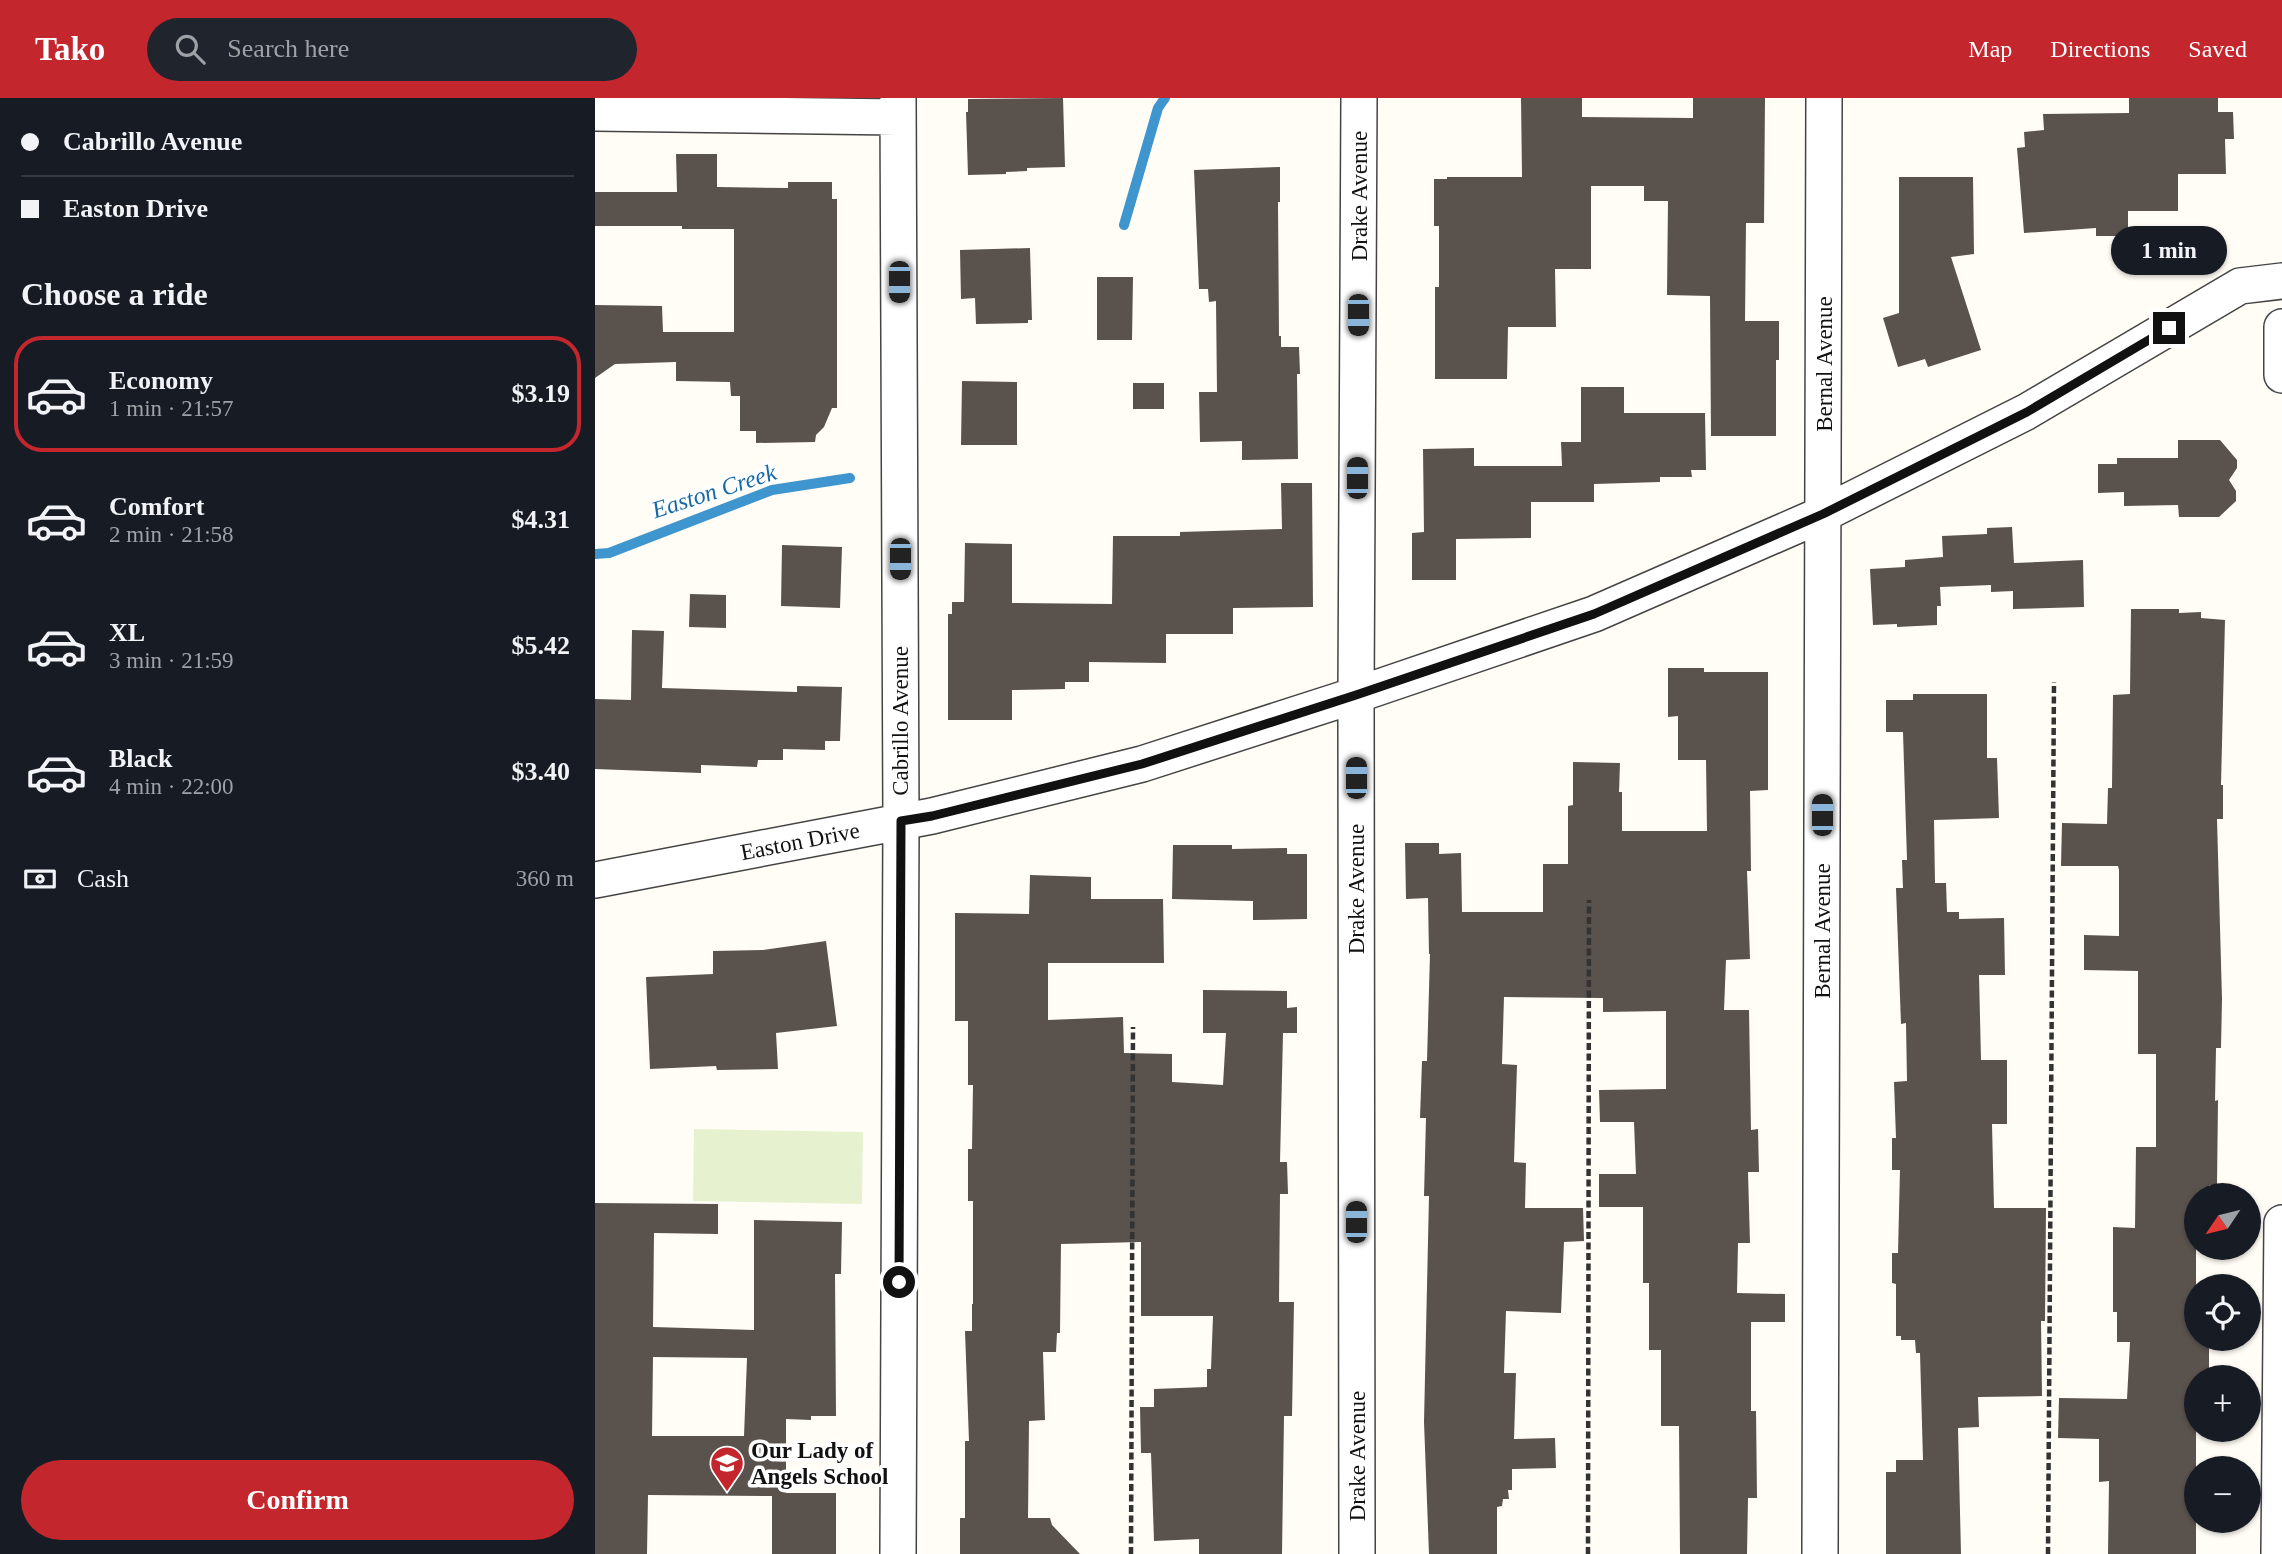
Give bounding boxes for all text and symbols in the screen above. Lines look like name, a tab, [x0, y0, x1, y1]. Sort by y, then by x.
search box	[147, 18, 637, 81]
icon: search	[171, 30, 209, 68]
text: Tako	[35, 31, 105, 67]
text: Search here	[227, 34, 349, 63]
text: Map	[1968, 36, 2012, 62]
text: Directions	[2050, 36, 2150, 62]
text: Saved	[2188, 36, 2247, 62]
text: Cabrillo Avenue	[63, 127, 242, 156]
street label: Drake Avenue	[1347, 131, 1372, 261]
text: Easton Drive	[63, 194, 208, 223]
callout: 1 min	[2111, 226, 2227, 275]
text: 1 min	[2141, 238, 2197, 263]
car	[889, 261, 910, 303]
text: Choose a ride	[21, 276, 208, 312]
car	[1348, 294, 1369, 336]
street label: Bernal Avenue	[1812, 296, 1837, 432]
route end	[2153, 312, 2185, 344]
icon: car	[25, 363, 88, 426]
text: Economy	[109, 366, 213, 395]
text: $3.19	[512, 379, 570, 408]
text: 1 min · 21:57	[109, 396, 234, 421]
car	[1347, 457, 1368, 499]
water label: Easton Creek	[648, 459, 780, 524]
icon: car	[25, 489, 88, 552]
text: Comfort	[109, 492, 204, 521]
text: $4.31	[512, 505, 570, 534]
text: 2 min · 21:58	[109, 522, 234, 547]
car	[890, 538, 911, 580]
icon: car	[25, 615, 88, 678]
text: XL	[109, 618, 145, 647]
text: $5.42	[512, 631, 570, 660]
street label: Cabrillo Avenue	[888, 646, 913, 796]
text: 3 min · 21:59	[109, 648, 234, 673]
icon: car	[25, 741, 88, 804]
text: Black	[109, 744, 173, 773]
text: $3.40	[512, 757, 570, 786]
car	[1346, 757, 1367, 799]
text: 4 min · 22:00	[109, 774, 234, 799]
car	[1812, 794, 1833, 836]
street label: Easton Drive	[738, 818, 862, 865]
street label: Drake Avenue	[1344, 824, 1369, 954]
icon: cash	[21, 860, 59, 898]
street label: Bernal Avenue	[1810, 863, 1835, 999]
text: Cash	[77, 864, 129, 893]
text: 360 m	[516, 866, 574, 891]
north arrow	[2184, 1183, 2261, 1260]
map controls	[2184, 1183, 2261, 1533]
car	[1346, 1201, 1367, 1243]
route start	[883, 1266, 915, 1298]
button: locate	[2184, 1274, 2261, 1351]
button: +	[2184, 1365, 2261, 1442]
street label: Drake Avenue	[1345, 1391, 1370, 1521]
place label: Our Lady of Angels School	[751, 1438, 888, 1489]
school or university icon: Our Lady of Angels School	[708, 1444, 746, 1493]
button: −	[2184, 1456, 2261, 1533]
button: Confirm	[21, 1460, 574, 1540]

